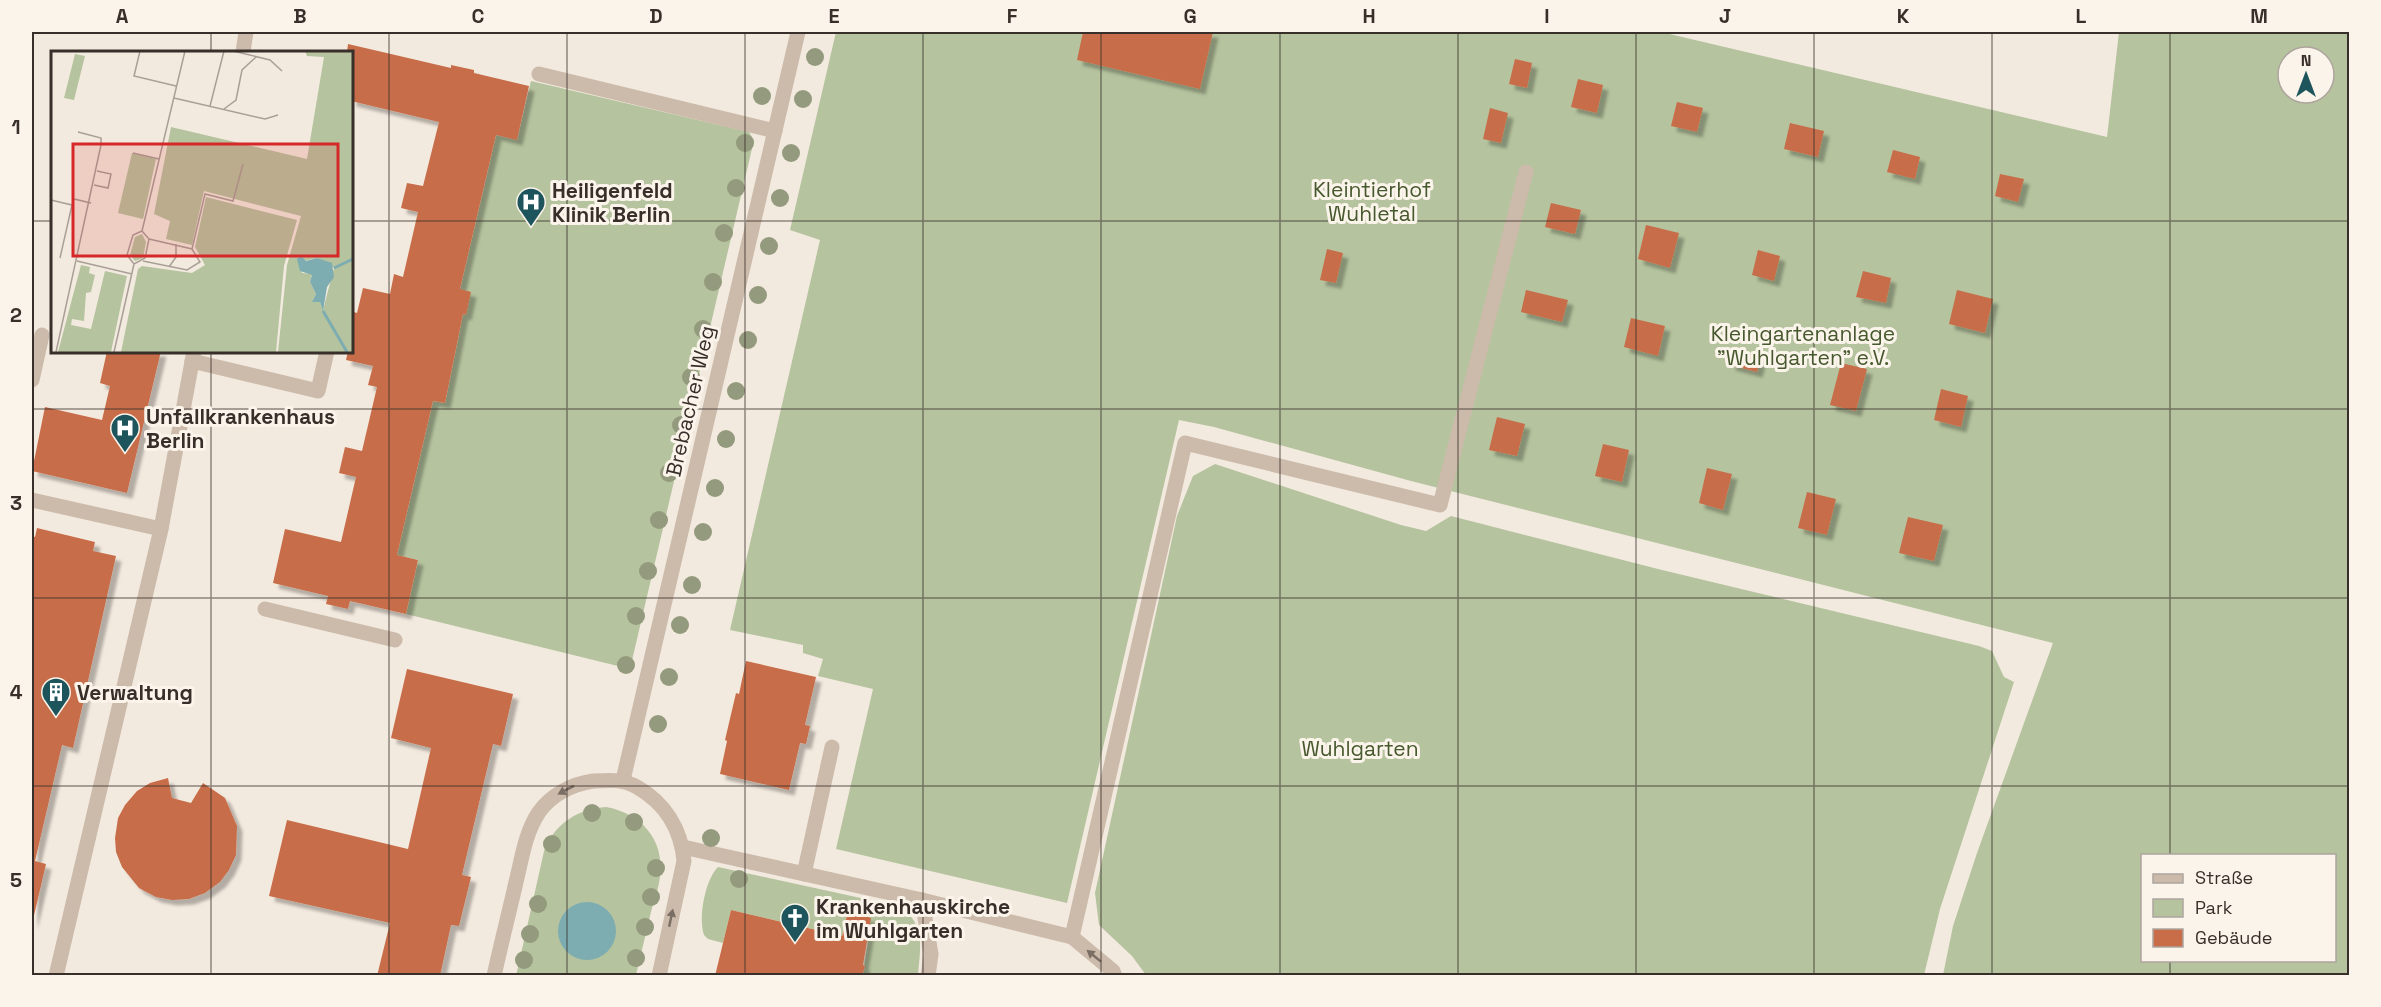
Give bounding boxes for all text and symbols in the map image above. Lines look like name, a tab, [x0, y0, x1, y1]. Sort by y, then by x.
text: A	[116, 3, 129, 29]
text: B	[293, 3, 307, 29]
text: C	[472, 3, 485, 29]
text: D	[649, 3, 663, 29]
text: E	[828, 3, 840, 29]
text: F	[1007, 3, 1018, 29]
text: G	[1183, 3, 1197, 29]
text: H	[1362, 3, 1376, 29]
text: I	[1544, 3, 1550, 29]
text: J	[1719, 3, 1731, 29]
text: K	[1897, 3, 1910, 29]
text: L	[2076, 3, 2087, 29]
text: M	[2250, 3, 2268, 29]
north arrow	[2276, 45, 2336, 105]
text: N	[2301, 50, 2311, 71]
inset map	[51, 51, 352, 352]
text: 1	[11, 114, 21, 140]
park label: Kleintierhof Wuhletal	[1313, 176, 1431, 227]
place label: Heiligenfeld Klinik Berlin	[552, 177, 673, 228]
hospital icon: Heiligenfeld Klinik Berlin	[515, 186, 547, 228]
text: 2	[10, 302, 22, 328]
park label: Kleingartenanlage "Wuhlgarten" e.V.	[1711, 320, 1895, 371]
street label: Brebacher Weg	[660, 323, 720, 479]
place label: Unfallkrankenhaus Berlin	[146, 403, 335, 454]
hospital icon: Unfallkrankenhaus Berlin	[109, 412, 141, 454]
text: 3	[10, 490, 22, 516]
building icon: Verwaltung	[40, 676, 72, 718]
text: 4	[10, 679, 23, 705]
place label: Verwaltung	[77, 679, 193, 706]
park label: Wuhlgarten	[1301, 735, 1419, 762]
one-way arrow	[558, 785, 575, 795]
legend	[2141, 854, 2336, 962]
text: Straße	[2195, 866, 2253, 889]
text: 5	[10, 867, 22, 893]
place label: Krankenhauskirche im Wuhlgarten	[816, 893, 1010, 944]
text: Park	[2195, 896, 2233, 919]
church icon: Krankenhauskirche im Wuhlgarten	[779, 902, 811, 944]
one-way arrow	[667, 909, 676, 928]
text: Gebäude	[2195, 926, 2273, 949]
one-way arrow	[1087, 950, 1102, 962]

